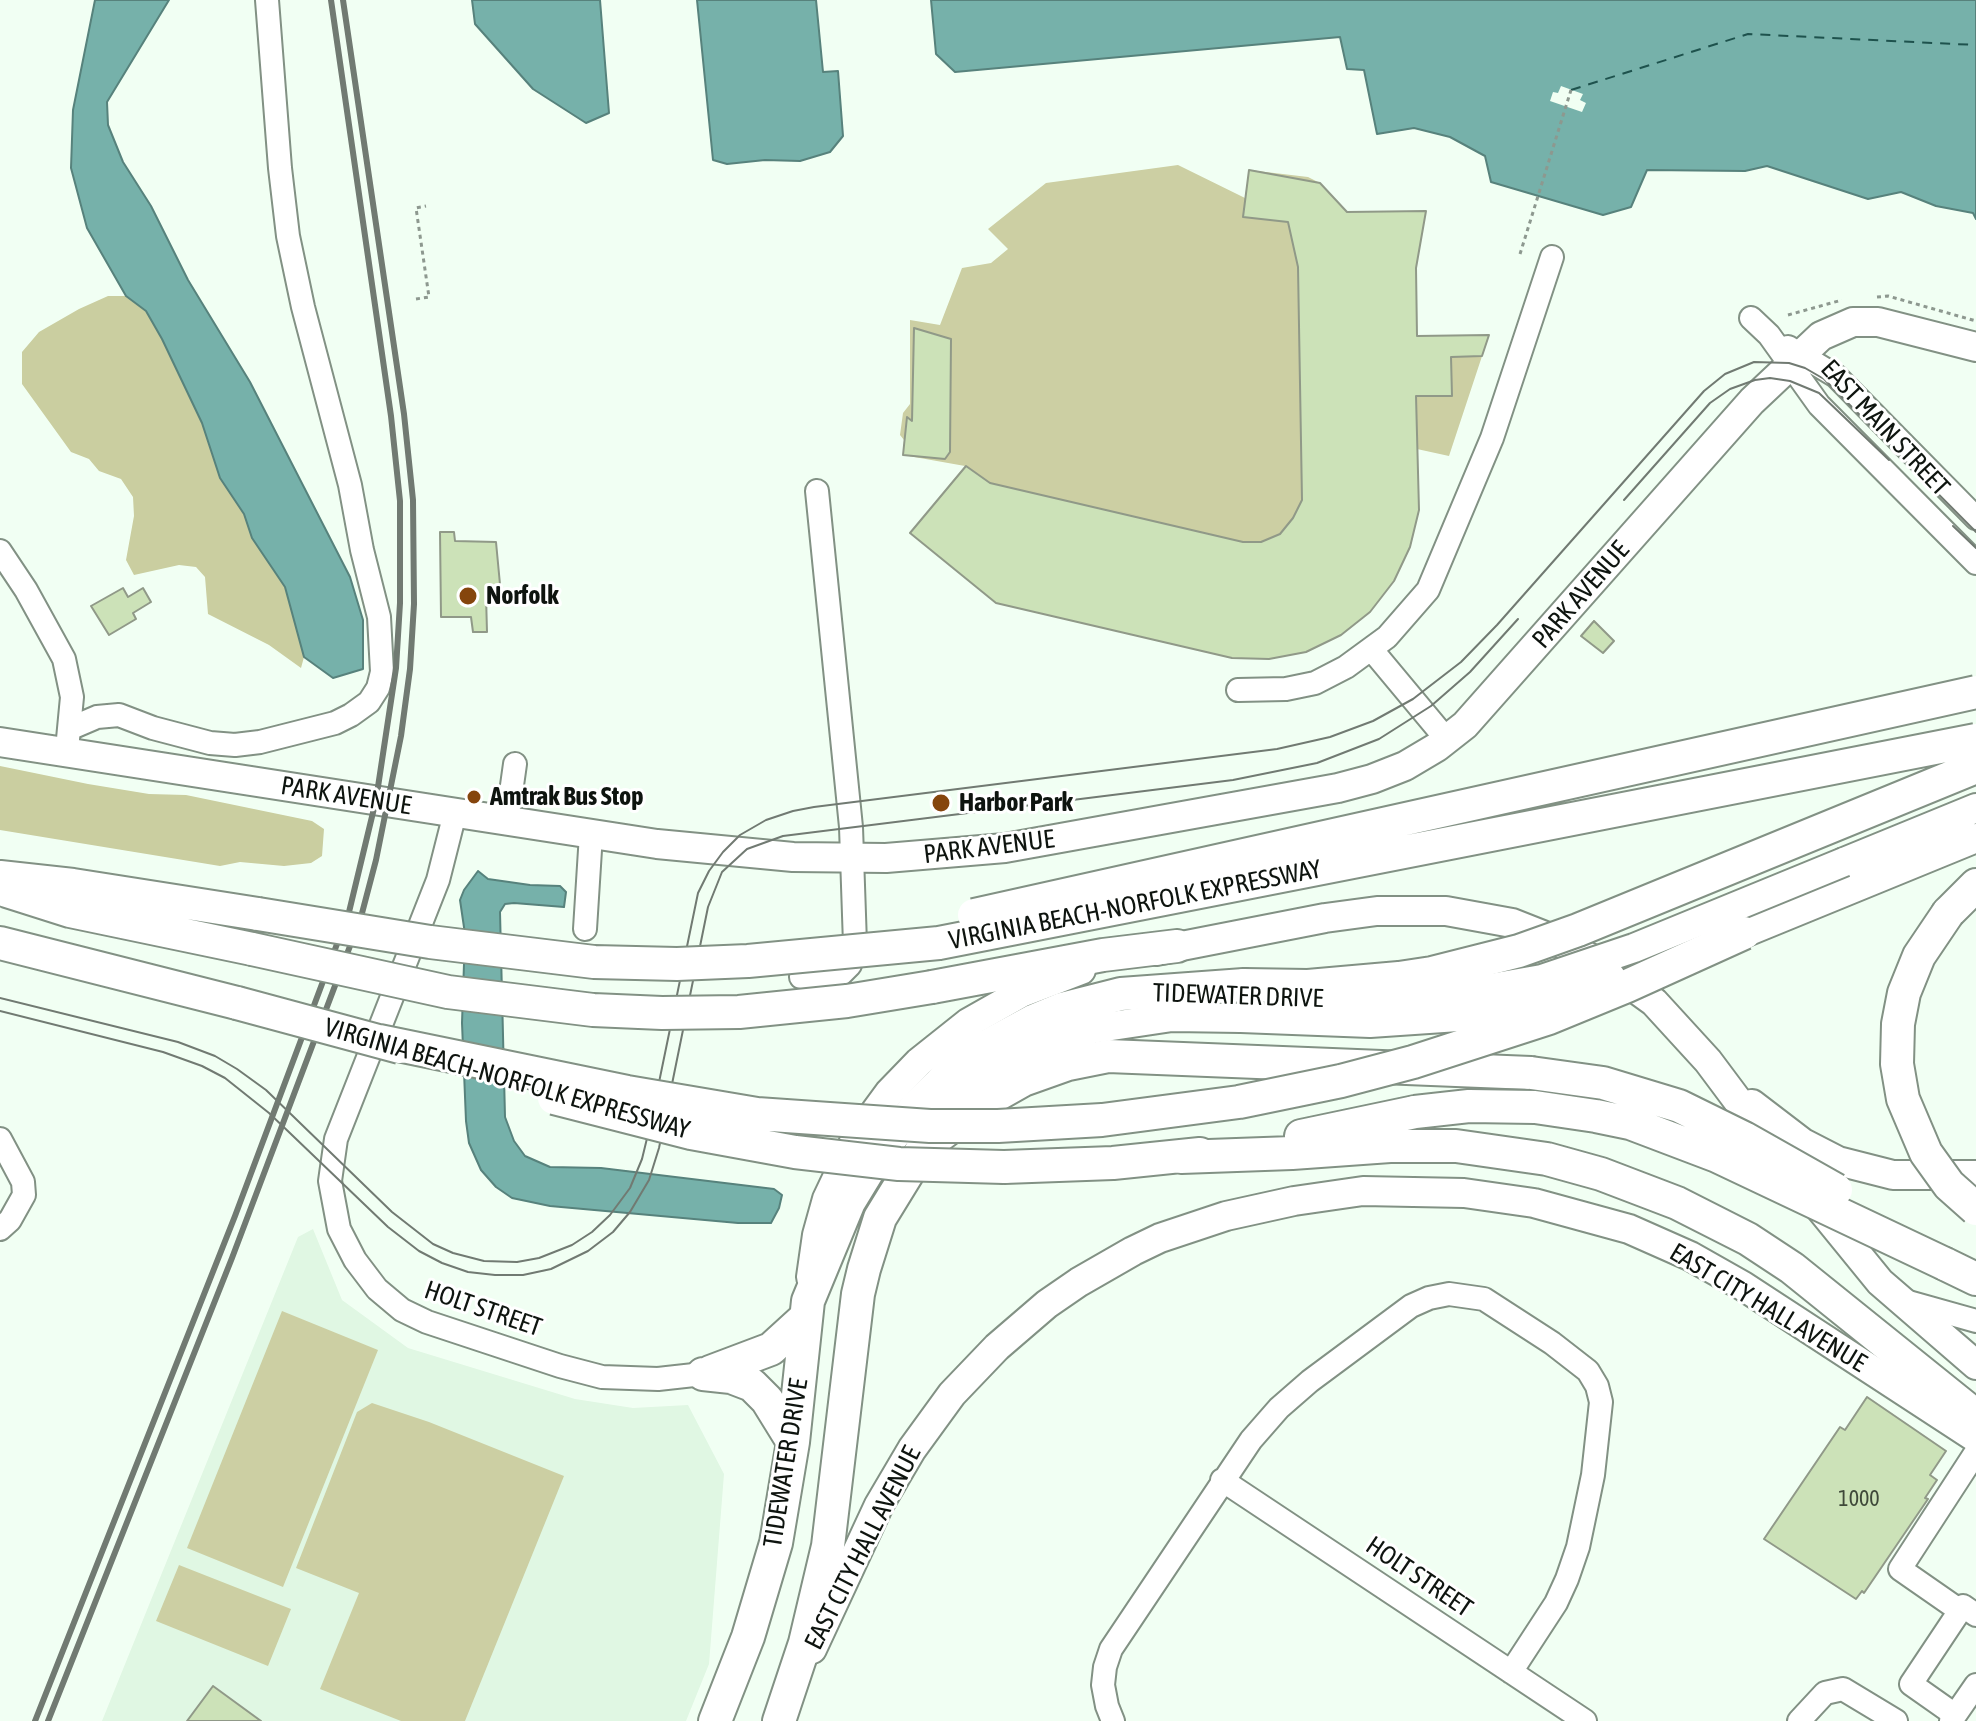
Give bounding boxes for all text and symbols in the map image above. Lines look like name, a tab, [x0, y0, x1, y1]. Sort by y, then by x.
street label: EAST MAIN STREET	[1814, 354, 1956, 502]
street label: PARK AVENUE	[1526, 535, 1636, 655]
place label: Norfolk	[486, 580, 559, 612]
marker: Norfolk	[457, 585, 479, 607]
street label: PARK AVENUE	[279, 770, 413, 822]
place label: Amtrak Bus Stop	[490, 781, 644, 813]
place label: Harbor Park	[959, 787, 1073, 819]
marker: Amtrak Bus Stop	[465, 788, 483, 806]
marker: Harbor Park	[930, 792, 952, 814]
street label: PARK AVENUE	[922, 824, 1056, 870]
street label: VIRGINIA BEACH-NORFOLK EXPRESSWAY	[946, 854, 1324, 956]
street label: TIDEWATER DRIVE	[1152, 977, 1324, 1015]
street label: VIRGINIA BEACH-NORFOLK EXPRESSWAY	[321, 1012, 693, 1146]
street label: EAST CITY HALL AVENUE	[1664, 1237, 1872, 1379]
street label: HOLT STREET	[420, 1274, 546, 1344]
street label: TIDEWATER DRIVE	[757, 1376, 815, 1550]
street label: EAST CITY HALL AVENUE	[798, 1441, 928, 1655]
house number: 1000	[1838, 1486, 1880, 1512]
street label: HOLT STREET	[1360, 1530, 1478, 1624]

